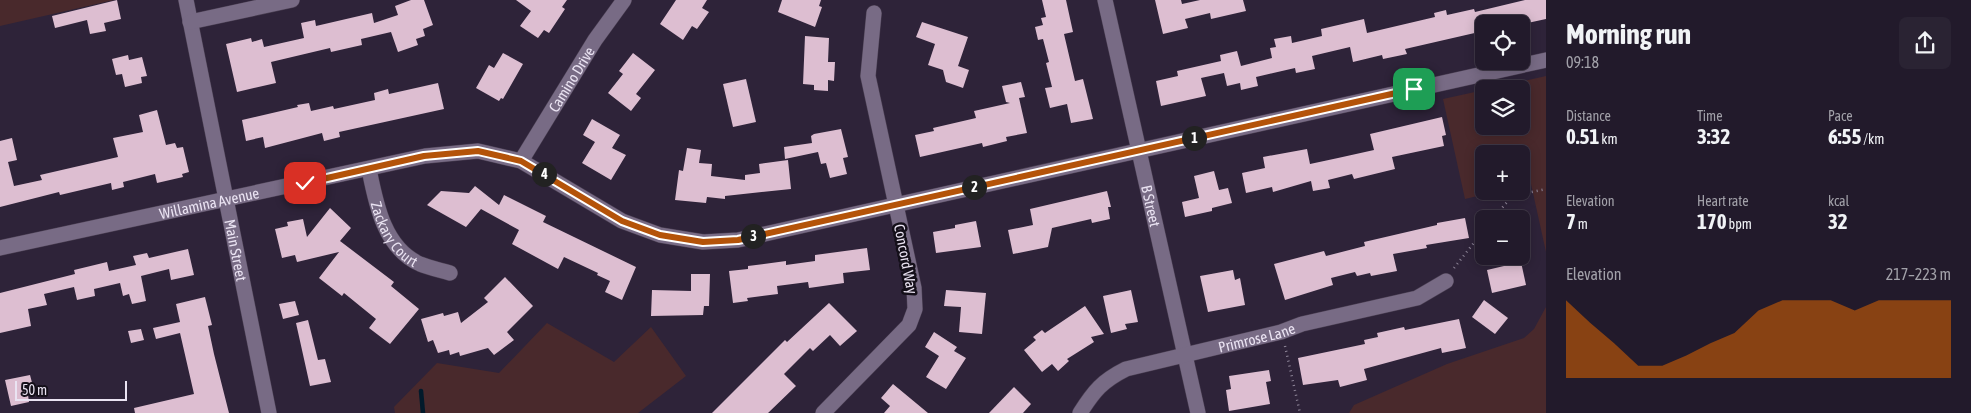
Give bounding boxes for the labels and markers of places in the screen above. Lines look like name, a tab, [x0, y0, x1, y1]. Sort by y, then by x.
pin	[1393, 68, 1435, 110]
pin: 1	[1182, 126, 1206, 150]
pin	[284, 162, 326, 204]
pin: 4	[532, 162, 556, 186]
pin: 2	[962, 174, 986, 200]
pin: 3	[740, 224, 766, 248]

